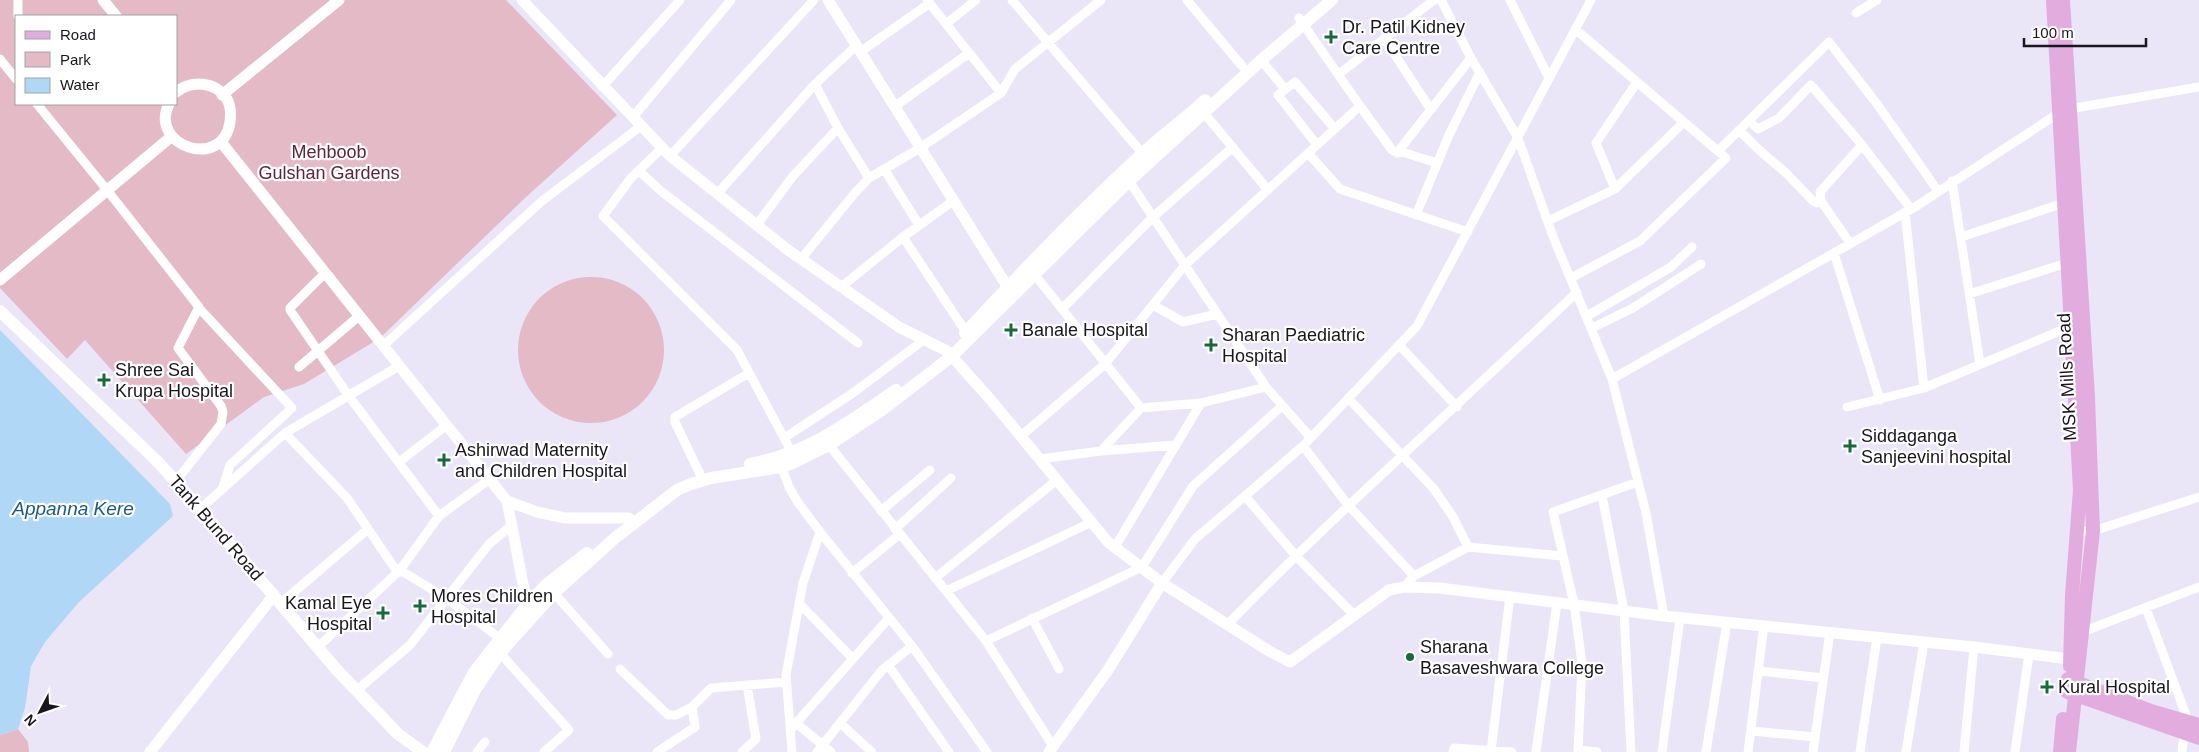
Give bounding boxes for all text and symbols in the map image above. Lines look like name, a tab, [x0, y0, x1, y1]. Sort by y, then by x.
legend	[15, 15, 178, 105]
scale bar	[2024, 15, 2146, 47]
place label: Dr. Patil Kidney Care Centre	[1342, 17, 1465, 58]
text: 100 m	[2032, 24, 2074, 41]
text: Road	[60, 26, 96, 43]
marker: Dr. Patil Kidney Care Centre	[1324, 30, 1338, 44]
text: Park	[60, 51, 91, 68]
text: Water	[60, 76, 99, 93]
park label: Mehboob Gulshan Gardens	[258, 142, 400, 183]
street label: MSK Mills Road	[2054, 313, 2080, 441]
place label: Banale Hospital	[1022, 320, 1148, 340]
marker: Banale Hospital	[1004, 323, 1018, 337]
place label: Sharan Paediatric Hospital	[1222, 325, 1365, 366]
marker: Sharan Paediatric Hospital	[1204, 338, 1218, 352]
place label: Shree Sai Krupa Hospital	[115, 360, 233, 401]
marker: Shree Sai Krupa Hospital	[97, 373, 111, 387]
place label: Siddaganga Sanjeevini hospital	[1861, 426, 2011, 467]
marker: Siddaganga Sanjeevini hospital	[1843, 439, 1857, 453]
place label: Ashirwad Maternity and Children Hospital	[455, 440, 627, 481]
marker: Ashirwad Maternity and Children Hospital	[437, 453, 451, 467]
street label: Tank Bund Road	[165, 471, 267, 585]
water label: Appanna Kere	[11, 498, 134, 519]
place label: Mores Children Hospital	[431, 586, 553, 627]
place label: Kamal Eye Hospital	[285, 593, 372, 634]
marker: Mores Children Hospital	[413, 599, 427, 613]
marker: Kamal Eye Hospital	[376, 606, 390, 620]
place label: Sharana Basaveshwara College	[1420, 637, 1604, 678]
marker: Sharana Basaveshwara College	[1404, 651, 1416, 663]
place label: Kural Hospital	[2058, 677, 2170, 697]
marker: Kural Hospital	[2040, 680, 2054, 694]
north arrow	[15, 687, 65, 737]
text: N	[21, 711, 40, 730]

